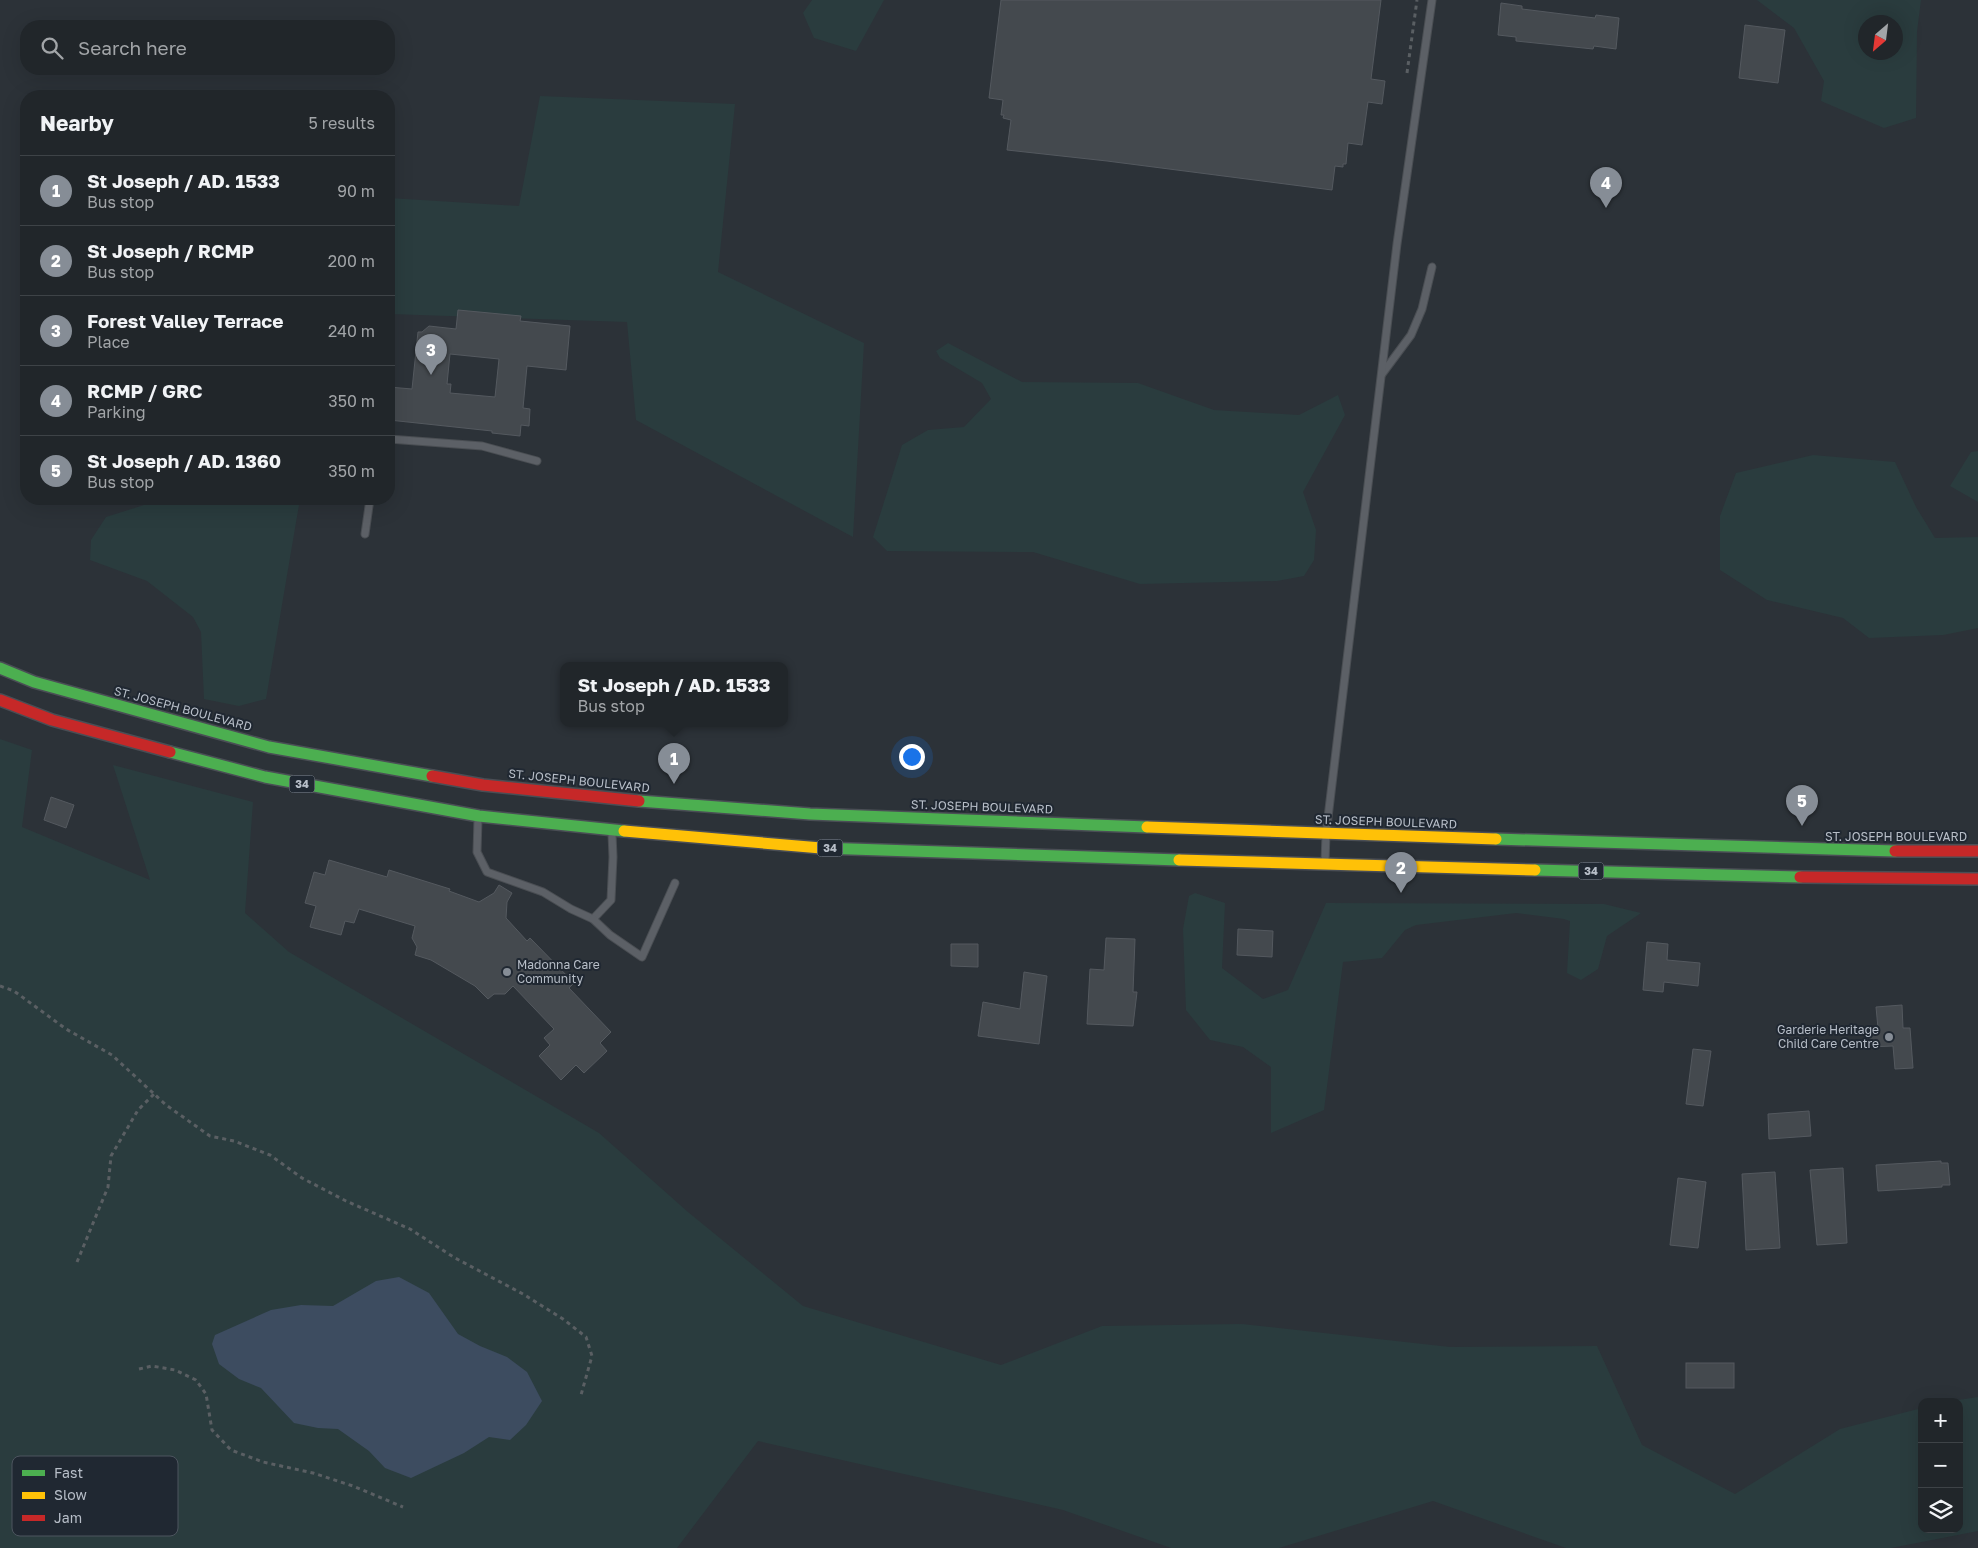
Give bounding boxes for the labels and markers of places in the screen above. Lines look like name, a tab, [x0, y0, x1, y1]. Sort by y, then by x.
pin: 4	[1590, 167, 1622, 208]
pin: 3	[415, 334, 447, 375]
pin: 1	[658, 743, 690, 784]
pin: 5	[1786, 785, 1818, 826]
pin: 2	[1385, 852, 1417, 893]
place label: Madonna Care Community	[517, 957, 600, 986]
marker: Madonna Care Community	[501, 966, 513, 978]
place label: Garderie Heritage Child Care Centre	[1777, 1022, 1879, 1051]
marker: Garderie Heritage Child Care Centre	[1883, 1031, 1895, 1043]

